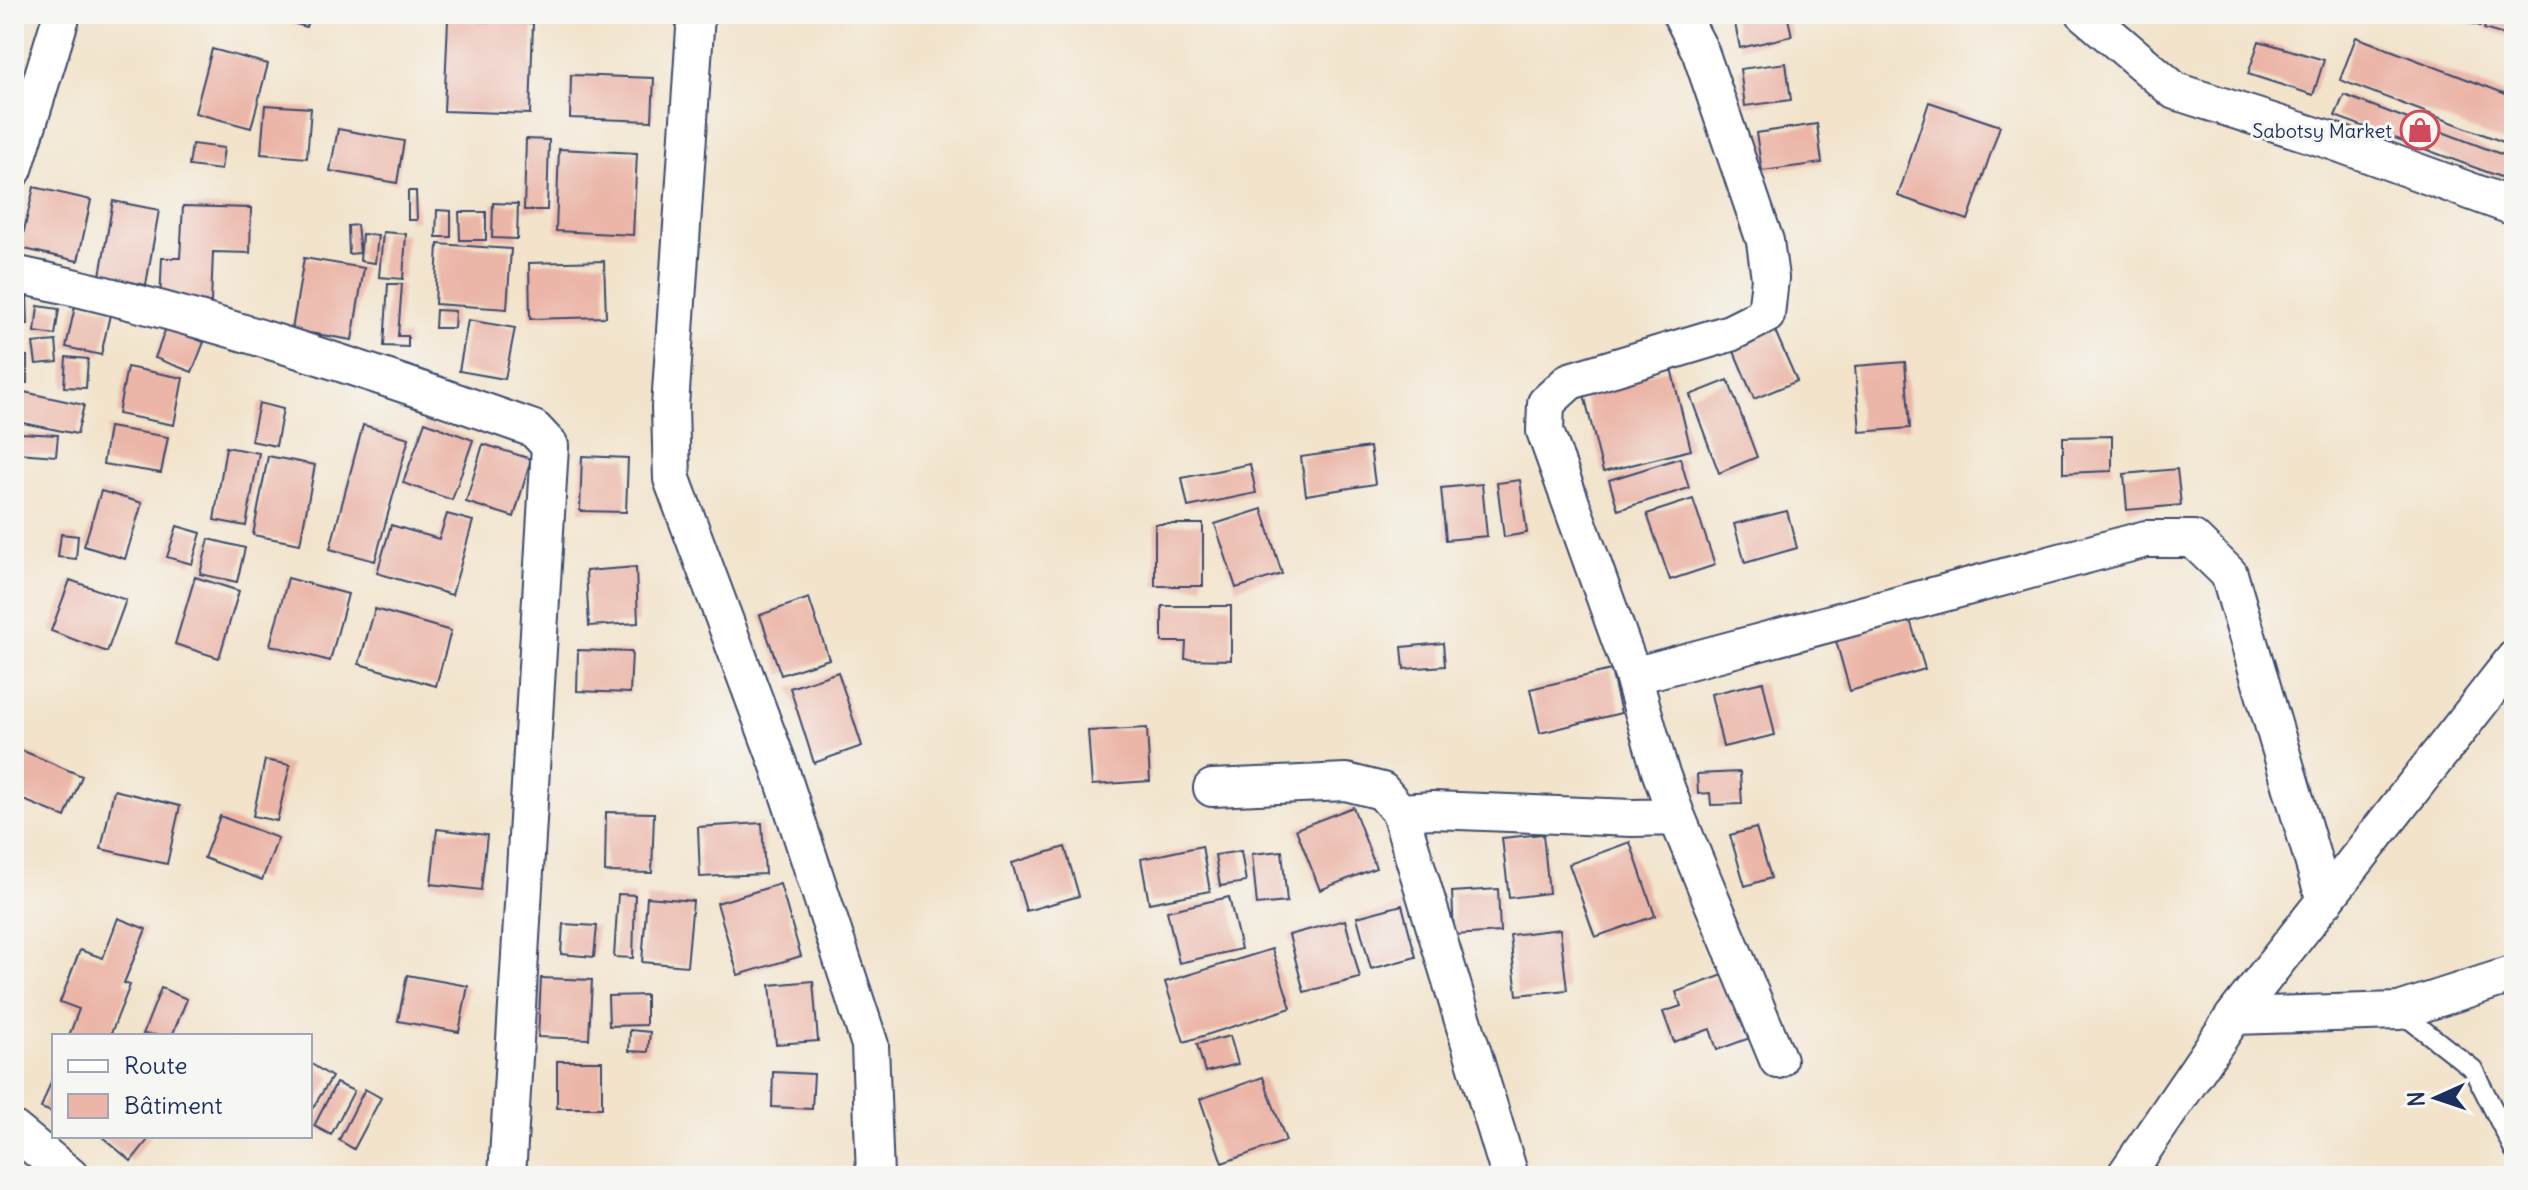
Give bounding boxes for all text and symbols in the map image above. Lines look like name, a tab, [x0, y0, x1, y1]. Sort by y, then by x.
shop icon: Sabotsy Market	[2399, 109, 2441, 151]
place label: Sabotsy Market	[2252, 118, 2392, 143]
legend	[52, 1034, 312, 1138]
text: Route	[124, 1050, 187, 1080]
north arrow	[2396, 1058, 2476, 1138]
text: Bâtiment	[124, 1090, 223, 1120]
text: N	[2402, 1091, 2430, 1107]

